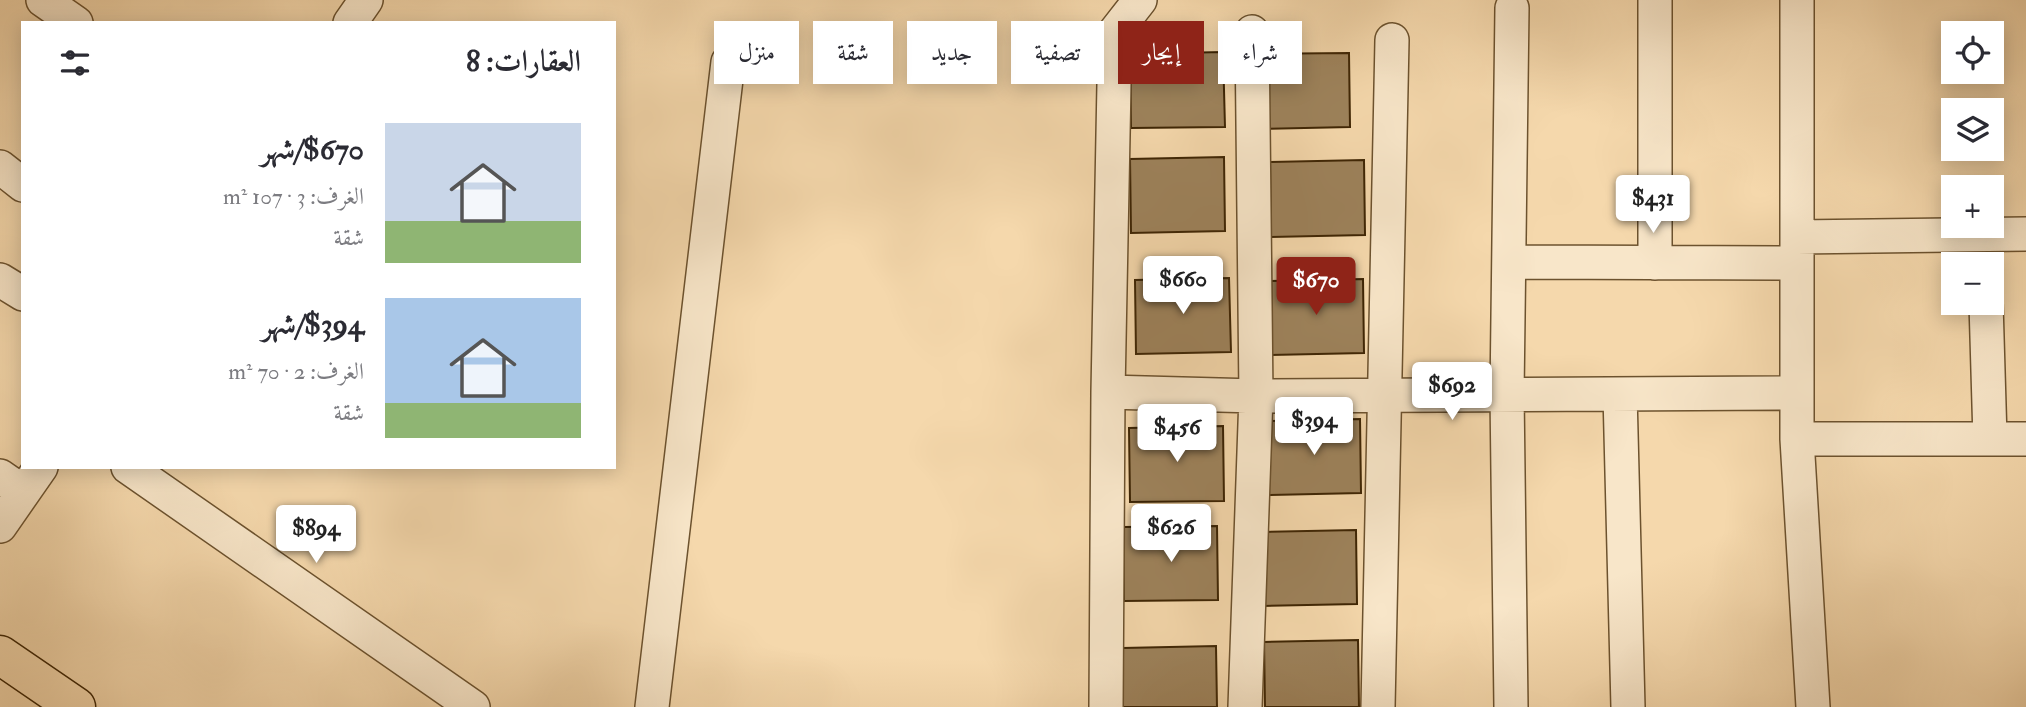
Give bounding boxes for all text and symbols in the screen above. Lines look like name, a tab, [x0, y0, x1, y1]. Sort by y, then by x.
chip: منزل	[714, 21, 799, 84]
chip: شقة	[813, 21, 893, 84]
chip: جديد	[907, 21, 997, 84]
chip: تصفية	[1011, 21, 1104, 84]
chip: إيجار	[1118, 21, 1204, 84]
chip: شراء	[1218, 21, 1302, 84]
map controls	[1941, 21, 2004, 315]
button: locate	[1941, 21, 2004, 84]
text: العقارات: 8	[466, 43, 581, 80]
icon: filters	[56, 44, 94, 82]
button: layers	[1941, 98, 2004, 161]
text: $670/شهر	[261, 131, 364, 168]
icon: home	[441, 151, 525, 235]
button: +	[1941, 175, 2004, 238]
pin: $431	[1612, 176, 1694, 235]
text: الغرف: 3 · 107 m²	[223, 182, 364, 211]
text: $431	[1632, 183, 1674, 212]
text: شقة	[334, 223, 364, 252]
button: −	[1941, 252, 2004, 315]
pin: $660	[1142, 256, 1224, 316]
pin: $670	[1275, 258, 1357, 317]
text: $660	[1159, 264, 1207, 293]
text: $670	[1293, 265, 1339, 294]
text: $394/شهر	[262, 306, 364, 343]
icon: home	[441, 326, 525, 410]
text: الغرف: 2 · 70 m²	[228, 357, 364, 386]
pin: $692	[1411, 362, 1493, 422]
text: $692	[1428, 370, 1476, 399]
text: شقة	[334, 398, 364, 427]
pin: $394	[1273, 398, 1355, 457]
pin: $456	[1136, 405, 1218, 464]
text: $394	[1291, 405, 1337, 434]
text: $456	[1153, 412, 1201, 441]
pin: $626	[1130, 504, 1212, 564]
pin: $894	[275, 505, 357, 565]
text: $626	[1147, 512, 1195, 541]
text: $894	[292, 513, 340, 542]

